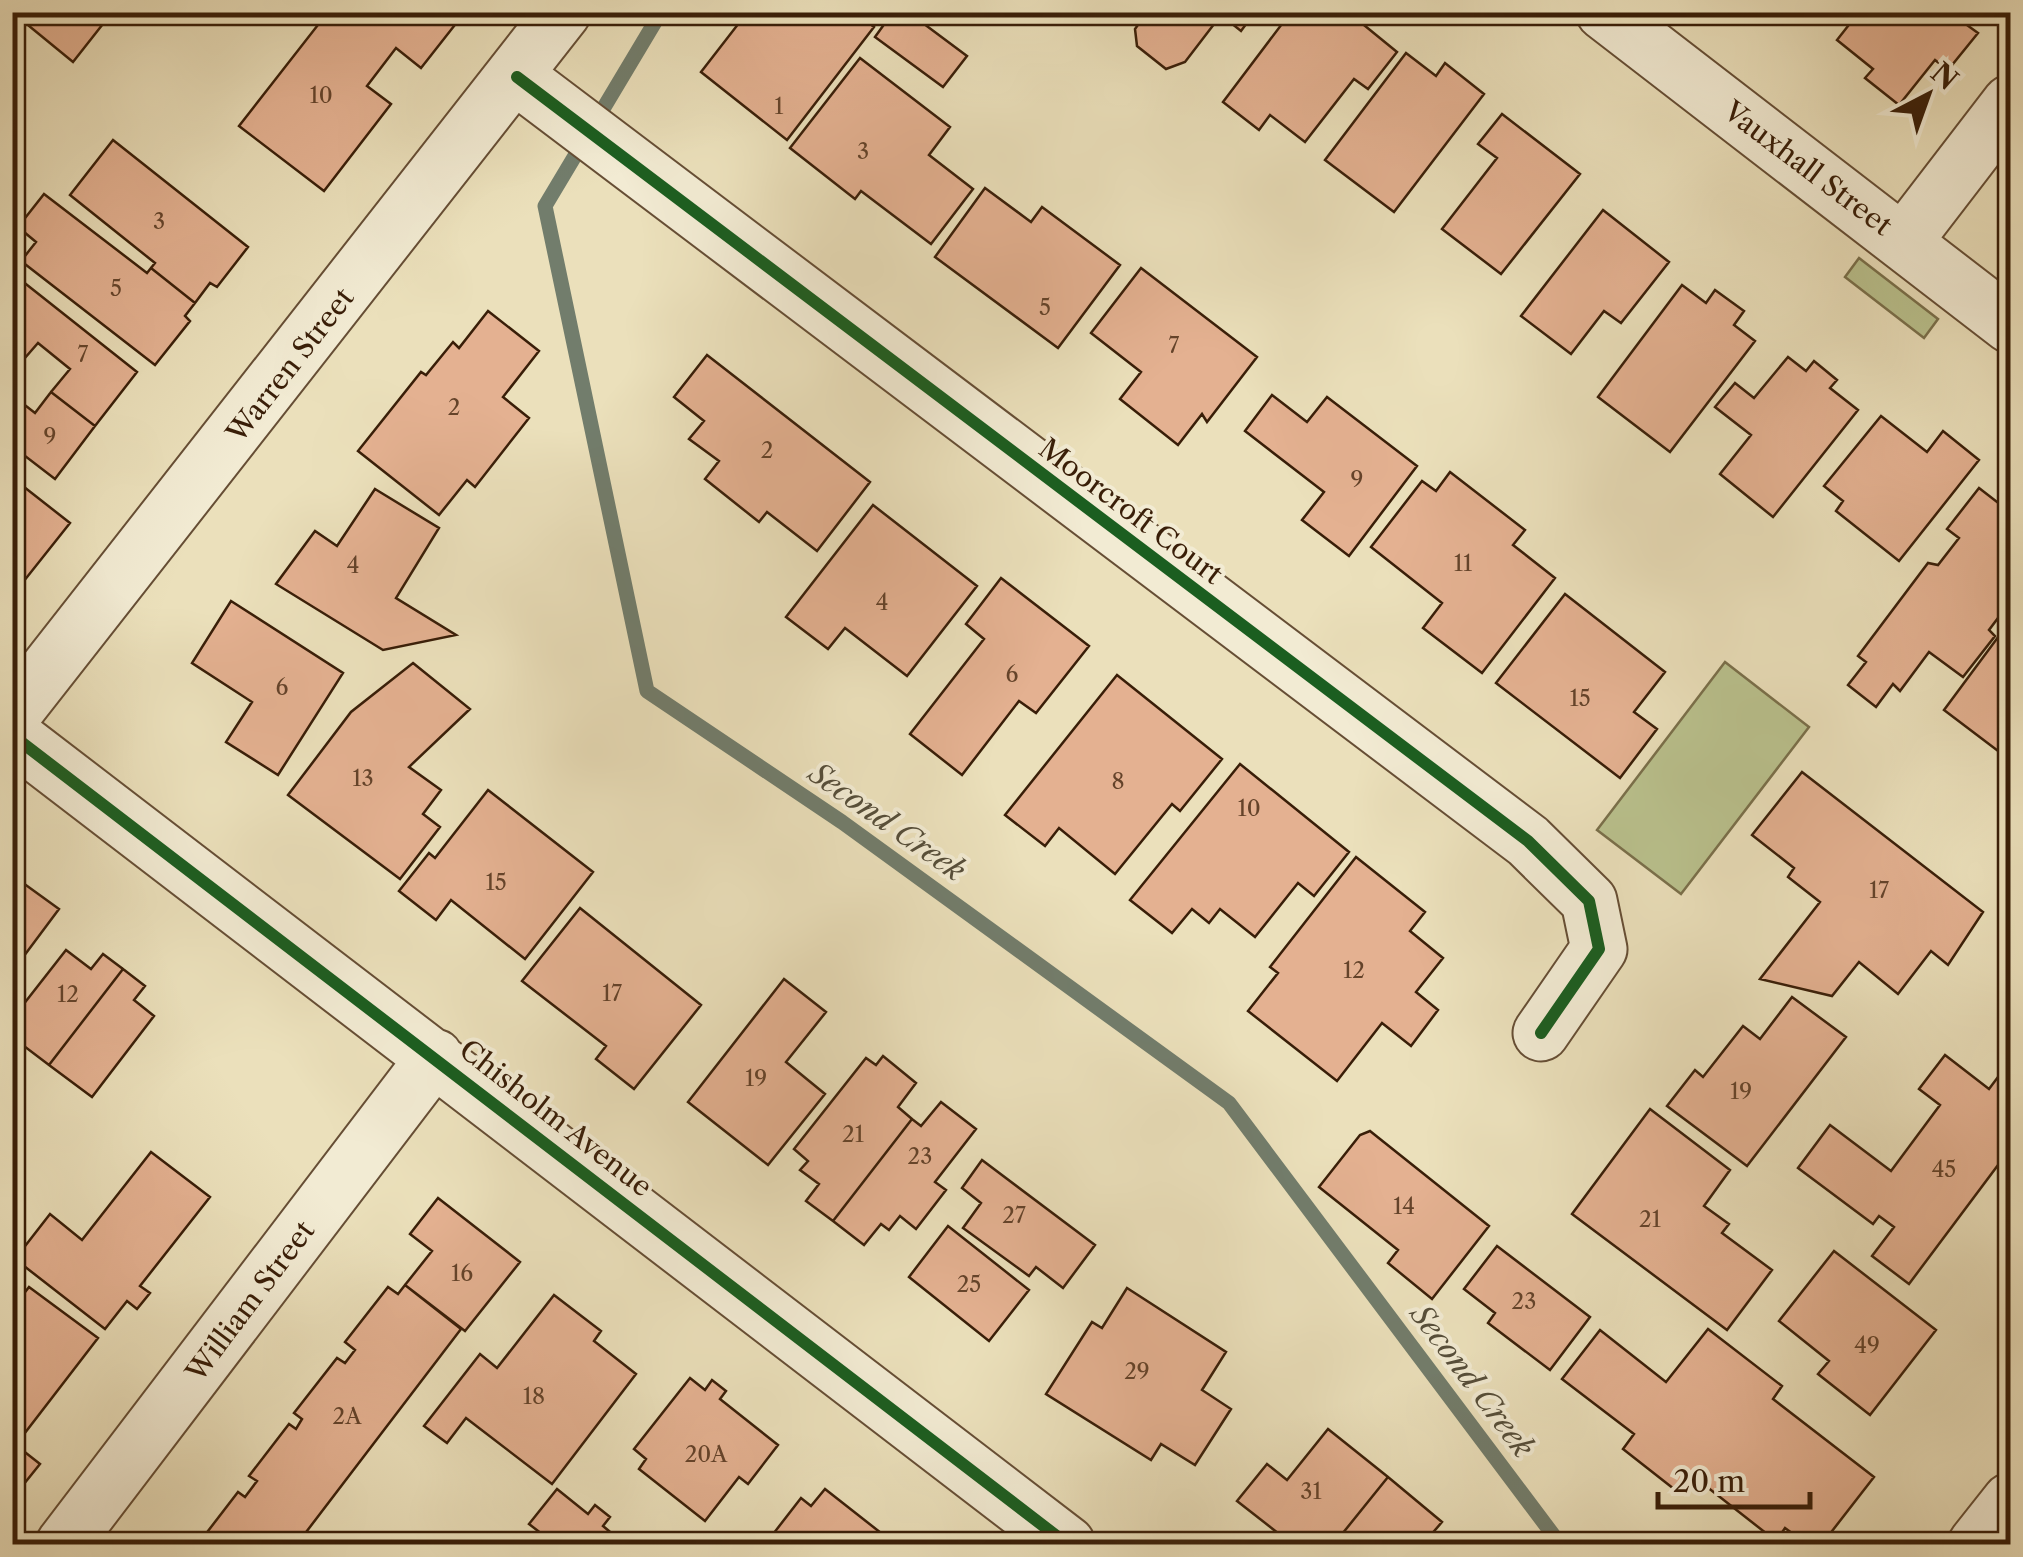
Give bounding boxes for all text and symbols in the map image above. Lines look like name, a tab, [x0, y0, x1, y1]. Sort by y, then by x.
north arrow	[1878, 45, 1978, 145]
text: N	[1924, 55, 1965, 97]
house number: 10	[309, 82, 333, 109]
house number: 1	[774, 93, 784, 120]
street label: Vauxhall Street	[1716, 93, 1899, 242]
house number: 3	[857, 138, 869, 165]
house number: 3	[153, 208, 165, 235]
house number: 5	[110, 275, 122, 302]
street label: Warren Street	[219, 281, 361, 450]
house number: 5	[1039, 294, 1051, 321]
house number: 7	[1169, 332, 1180, 359]
house number: 7	[78, 341, 89, 368]
house number: 2	[448, 394, 460, 421]
house number: 9	[44, 423, 56, 450]
street label: Moorcroft Court	[1032, 431, 1230, 591]
house number: 2	[761, 437, 773, 464]
house number: 9	[1351, 466, 1363, 493]
house number: 11	[1454, 550, 1472, 577]
house number: 4	[347, 552, 359, 579]
house number: 4	[876, 589, 888, 616]
house number: 6	[1006, 661, 1019, 688]
house number: 6	[276, 674, 289, 701]
house number: 15	[1569, 685, 1591, 712]
water label: Second Creek	[801, 753, 973, 889]
house number: 13	[352, 765, 374, 792]
house number: 8	[1111, 768, 1125, 795]
house number: 10	[1237, 795, 1261, 822]
house number: 15	[485, 869, 507, 896]
house number: 17	[1869, 877, 1889, 904]
house number: 12	[1343, 957, 1365, 984]
house number: 17	[602, 980, 622, 1007]
house number: 12	[57, 981, 79, 1008]
street label: Chisholm Avenue	[453, 1032, 659, 1204]
house number: 19	[745, 1065, 767, 1092]
house number: 19	[1730, 1078, 1752, 1105]
house number: 21	[842, 1121, 864, 1148]
house number: 23	[908, 1143, 932, 1170]
house number: 45	[1932, 1156, 1956, 1183]
house number: 14	[1393, 1193, 1415, 1220]
house number: 27	[1002, 1202, 1026, 1229]
house number: 21	[1639, 1206, 1661, 1233]
street label: William Street	[178, 1214, 321, 1389]
house number: 16	[451, 1260, 473, 1287]
house number: 25	[957, 1271, 981, 1298]
house number: 23	[1512, 1288, 1536, 1315]
water label: Second Creek	[1402, 1295, 1542, 1465]
house number: 49	[1854, 1332, 1880, 1359]
house number: 29	[1124, 1358, 1150, 1385]
house number: 18	[523, 1383, 545, 1410]
house number: 2A	[333, 1403, 362, 1430]
house number: 20A	[685, 1441, 728, 1468]
scale bar	[1658, 1447, 1810, 1509]
text: 20 m	[1673, 1463, 1745, 1500]
house number: 31	[1300, 1478, 1322, 1505]

